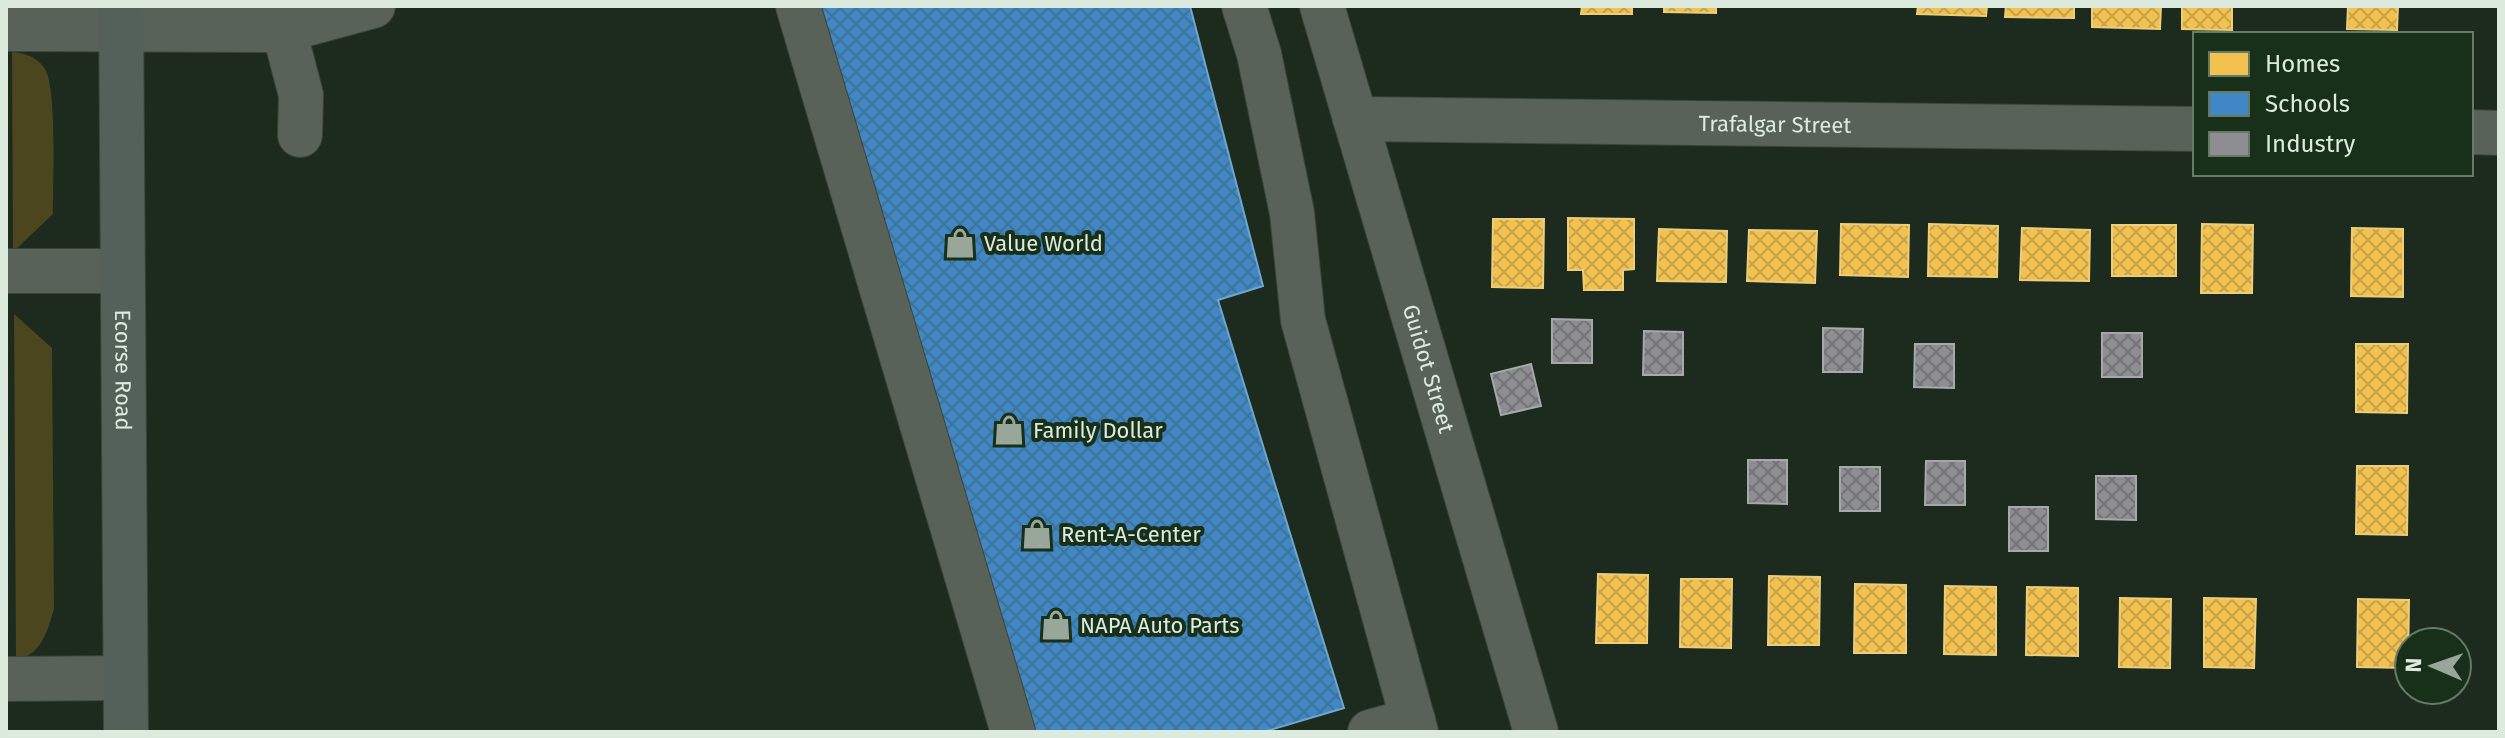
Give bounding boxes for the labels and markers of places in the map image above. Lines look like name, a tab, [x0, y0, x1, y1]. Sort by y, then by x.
shop icon: Value World	[943, 226, 977, 260]
place label: Value World	[984, 230, 1103, 257]
shop icon: Family Dollar	[992, 413, 1026, 447]
place label: Family Dollar	[1033, 417, 1163, 444]
shop icon: Rent-A-Center	[1020, 517, 1054, 551]
place label: Rent-A-Center	[1061, 521, 1201, 548]
shop icon: NAPA Auto Parts	[1039, 608, 1073, 642]
place label: NAPA Auto Parts	[1080, 612, 1239, 639]

